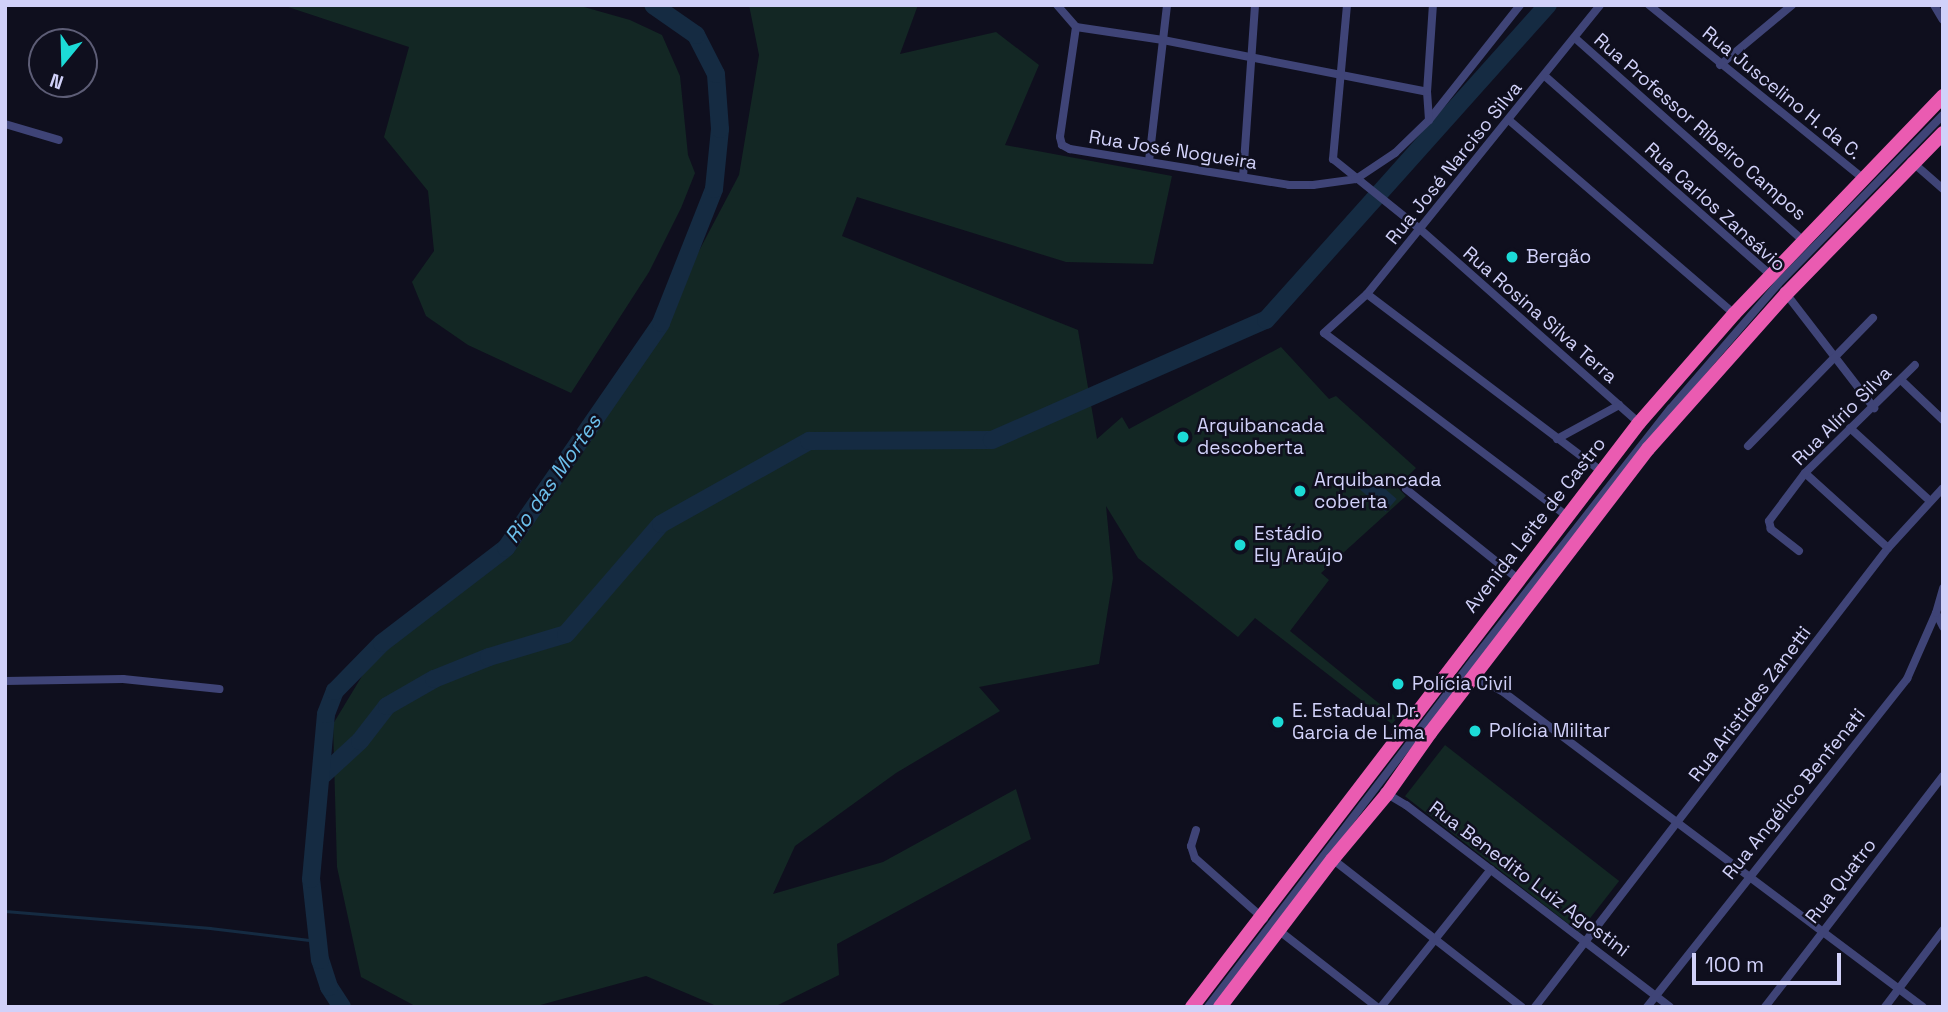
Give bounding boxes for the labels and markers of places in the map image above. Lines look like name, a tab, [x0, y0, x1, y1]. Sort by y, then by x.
place label: Bergão	[1526, 246, 1591, 268]
marker: Bergão	[1504, 249, 1520, 265]
place label: Arquibancada descoberta	[1197, 415, 1324, 459]
marker: Arquibancada descoberta	[1175, 429, 1191, 445]
place label: Arquibancada coberta	[1314, 469, 1441, 513]
marker: Arquibancada coberta	[1292, 483, 1308, 499]
place label: Estádio Ely Araújo	[1254, 523, 1343, 567]
marker: Estádio Ely Araújo	[1232, 537, 1248, 553]
place label: Polícia Civil	[1412, 673, 1512, 695]
marker: Polícia Civil	[1390, 676, 1406, 692]
place label: E. Estadual Dr. Garcia de Lima	[1292, 700, 1425, 744]
marker: E. Estadual Dr. Garcia de Lima	[1270, 714, 1286, 730]
place label: Polícia Militar	[1489, 720, 1610, 742]
marker: Polícia Militar	[1467, 723, 1483, 739]

